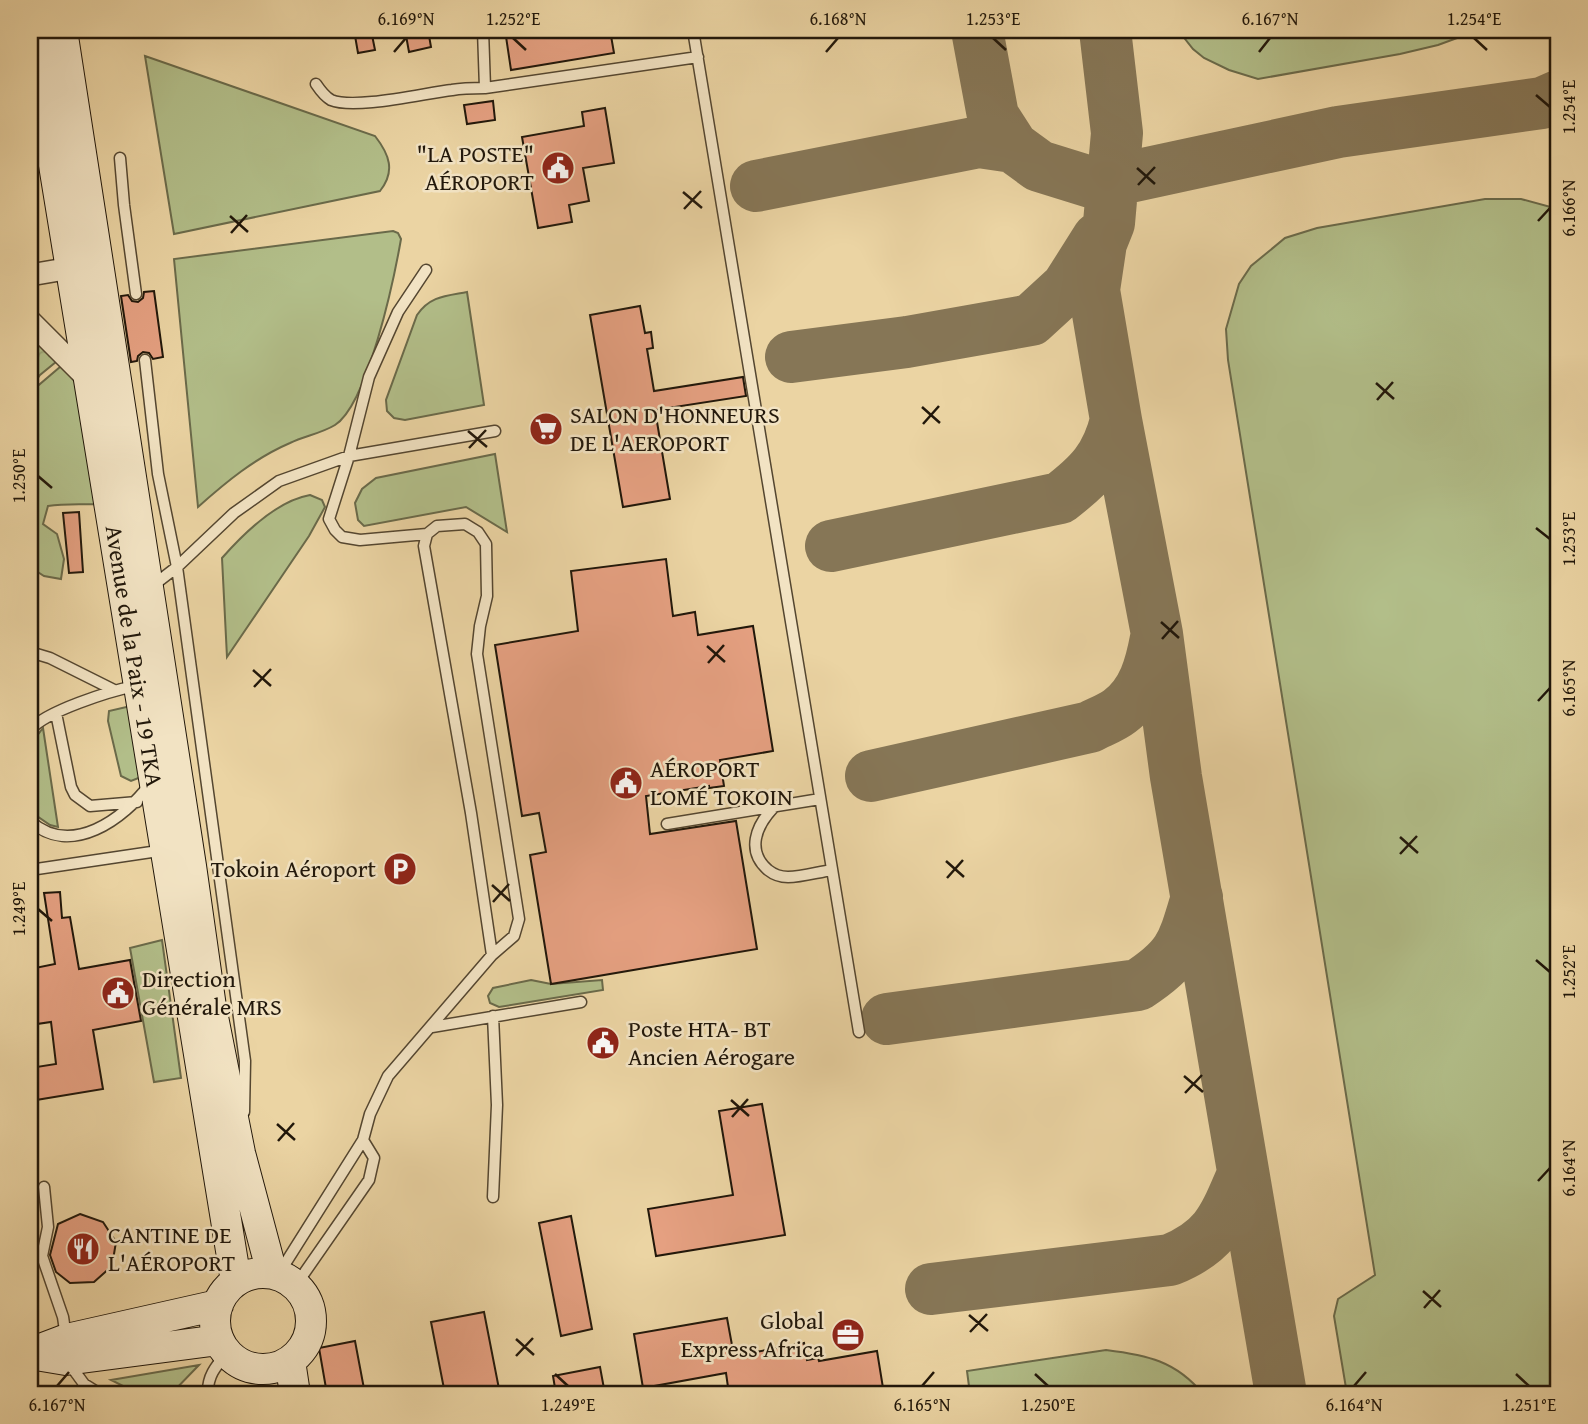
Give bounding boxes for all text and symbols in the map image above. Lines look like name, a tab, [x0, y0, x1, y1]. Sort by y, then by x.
text: 6.169°N	[377, 5, 435, 32]
text: 1.252°E	[486, 5, 540, 32]
text: 6.168°N	[809, 5, 867, 32]
text: 1.253°E	[966, 5, 1020, 32]
text: 6.167°N	[1241, 5, 1299, 32]
text: 1.254°E	[1447, 5, 1501, 32]
text: 1.254°E	[1555, 80, 1582, 134]
place label: "LA POSTE" AÉROPORT	[417, 136, 534, 199]
public building icon: "LA POSTE" AÉROPORT	[539, 149, 577, 187]
text: 6.166°N	[1555, 179, 1582, 237]
place label: SALON D'HONNEURS DE L'AEROPORT	[570, 397, 780, 460]
supermarket icon: SALON D'HONNEURS DE L'AEROPORT	[527, 410, 565, 448]
text: 1.250°E	[5, 449, 32, 503]
text: 1.253°E	[1555, 512, 1582, 566]
street label: Avenue de la Paix - 19 TKA	[97, 523, 173, 790]
text: 6.165°N	[1555, 659, 1582, 717]
place label: AÉROPORT LOMÉ TOKOIN	[650, 751, 793, 814]
public building icon: AÉROPORT LOMÉ TOKOIN	[607, 764, 645, 802]
parking icon: Tokoin Aéroport	[381, 850, 419, 888]
place label: Tokoin Aéroport	[211, 851, 377, 886]
text: 1.249°E	[5, 882, 32, 936]
text: 1.252°E	[1555, 945, 1582, 999]
place label: Direction Générale MRS	[142, 961, 282, 1024]
public building icon: Direction Générale MRS	[99, 974, 137, 1012]
place label: Poste HTA- BT Ancien Aérogare	[628, 1011, 795, 1074]
public building icon: Poste HTA- BT Ancien Aérogare	[584, 1024, 622, 1062]
text: 6.164°N	[1555, 1139, 1582, 1197]
place label: CANTINE DE L'AÉROPORT	[108, 1217, 235, 1280]
restaurant icon: CANTINE DE L'AÉROPORT	[64, 1230, 102, 1268]
place label: Global Express Africa	[681, 1303, 825, 1366]
office icon: Global Express Africa	[829, 1316, 867, 1354]
text: 6.167°N	[28, 1391, 86, 1418]
text: 1.249°E	[541, 1391, 595, 1418]
text: 6.165°N	[893, 1391, 951, 1418]
text: 1.250°E	[1021, 1391, 1075, 1418]
text: 6.164°N	[1325, 1391, 1383, 1418]
text: 1.251°E	[1502, 1391, 1556, 1418]

